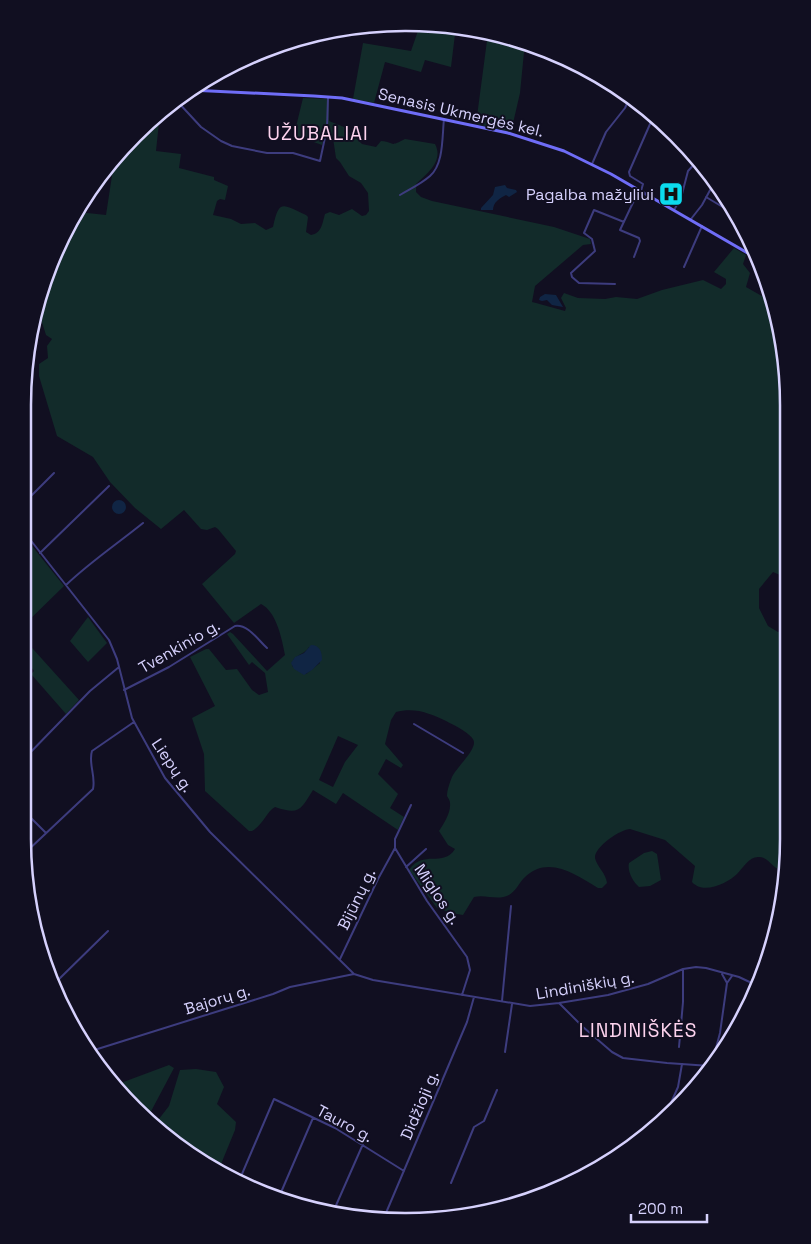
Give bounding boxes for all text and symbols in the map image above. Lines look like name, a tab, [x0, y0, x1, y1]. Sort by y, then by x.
street label: Senasis Ukmergės kel.	[376, 83, 546, 142]
district label: UŽUBALIAI	[267, 121, 369, 146]
hospital icon: Pagalba mažyliui	[658, 181, 684, 207]
place label: Pagalba mažyliui	[526, 184, 654, 205]
street label: Tvenkinio g.	[135, 615, 224, 678]
street label: Liepų g.	[147, 734, 198, 796]
street label: Miglos g.	[410, 860, 466, 929]
street label: Bijūnų g.	[333, 865, 380, 934]
street label: Lindiniškių g.	[534, 967, 636, 1004]
street label: Bajorų g.	[182, 980, 253, 1019]
district label: LINDINIŠKĖS	[579, 1018, 697, 1043]
street label: Didžioji g.	[395, 1067, 443, 1143]
street label: Tauro g.	[313, 1100, 377, 1147]
scale bar	[631, 1192, 707, 1224]
text: 200 m	[638, 1199, 683, 1218]

